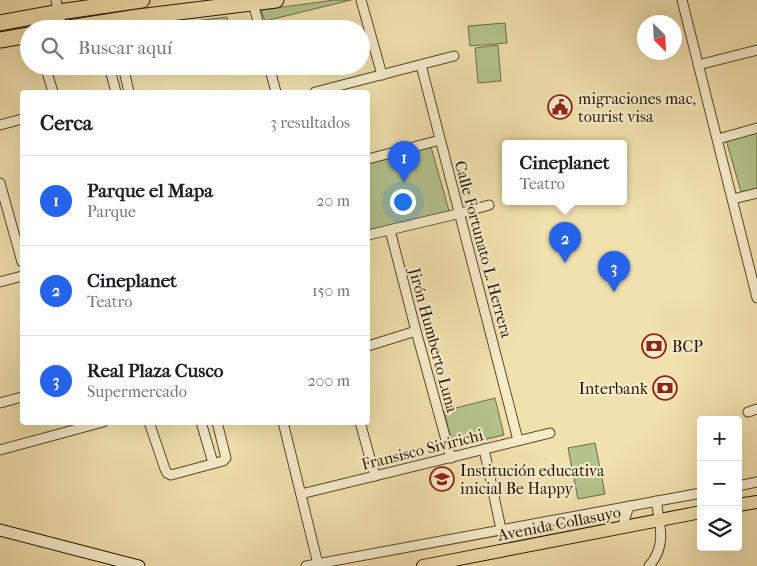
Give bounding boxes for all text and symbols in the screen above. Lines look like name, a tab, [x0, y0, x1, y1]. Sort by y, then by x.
north arrow	[637, 15, 682, 60]
search box	[20, 20, 370, 75]
icon: search	[38, 34, 66, 62]
text: Buscar aquí	[78, 37, 172, 59]
place label: migraciones mac, tourist visa	[578, 89, 696, 126]
public building icon: migraciones mac, tourist visa	[547, 94, 573, 120]
text: Cerca	[40, 111, 92, 135]
text: 3 resultados	[270, 113, 350, 132]
popup	[502, 140, 627, 205]
pin: 1	[388, 141, 420, 182]
text: Cineplanet	[520, 152, 609, 174]
street label: Calle Fortunato L. Herrera	[451, 159, 516, 340]
text: Teatro	[520, 174, 565, 193]
text: Parque el Mapa	[87, 180, 213, 202]
your location	[390, 189, 416, 215]
text: 1	[53, 191, 59, 210]
text: 20 m	[316, 191, 350, 210]
text: Parque	[87, 202, 136, 221]
pin: 2	[549, 222, 581, 263]
pin: 3	[598, 251, 630, 292]
street label: Jirón Humberto Luna	[405, 264, 462, 415]
text: Cineplanet	[87, 270, 177, 292]
text: 2	[52, 281, 60, 300]
text: 150 m	[312, 281, 350, 300]
text: Teatro	[87, 292, 132, 311]
bank icon: BCP	[641, 333, 667, 359]
place label: BCP	[672, 337, 703, 356]
text: Real Plaza Cusco	[87, 360, 223, 382]
text: 3	[53, 371, 59, 390]
text: 200 m	[307, 371, 350, 390]
bank icon: Interbank	[652, 375, 678, 401]
place label: Interbank	[579, 379, 649, 398]
text: Supermercado	[87, 382, 187, 401]
map controls	[697, 416, 742, 551]
button: +	[697, 416, 742, 461]
street label: Fransisco Sivirichi	[359, 425, 485, 474]
place label: Institución educativa inicial Be Happy	[460, 461, 605, 498]
button: −	[697, 461, 742, 506]
school or university icon: Institución educativa inicial Be Happy	[429, 466, 455, 492]
street label: Avenida Collasuyo	[495, 502, 622, 545]
button: layers	[697, 506, 742, 551]

